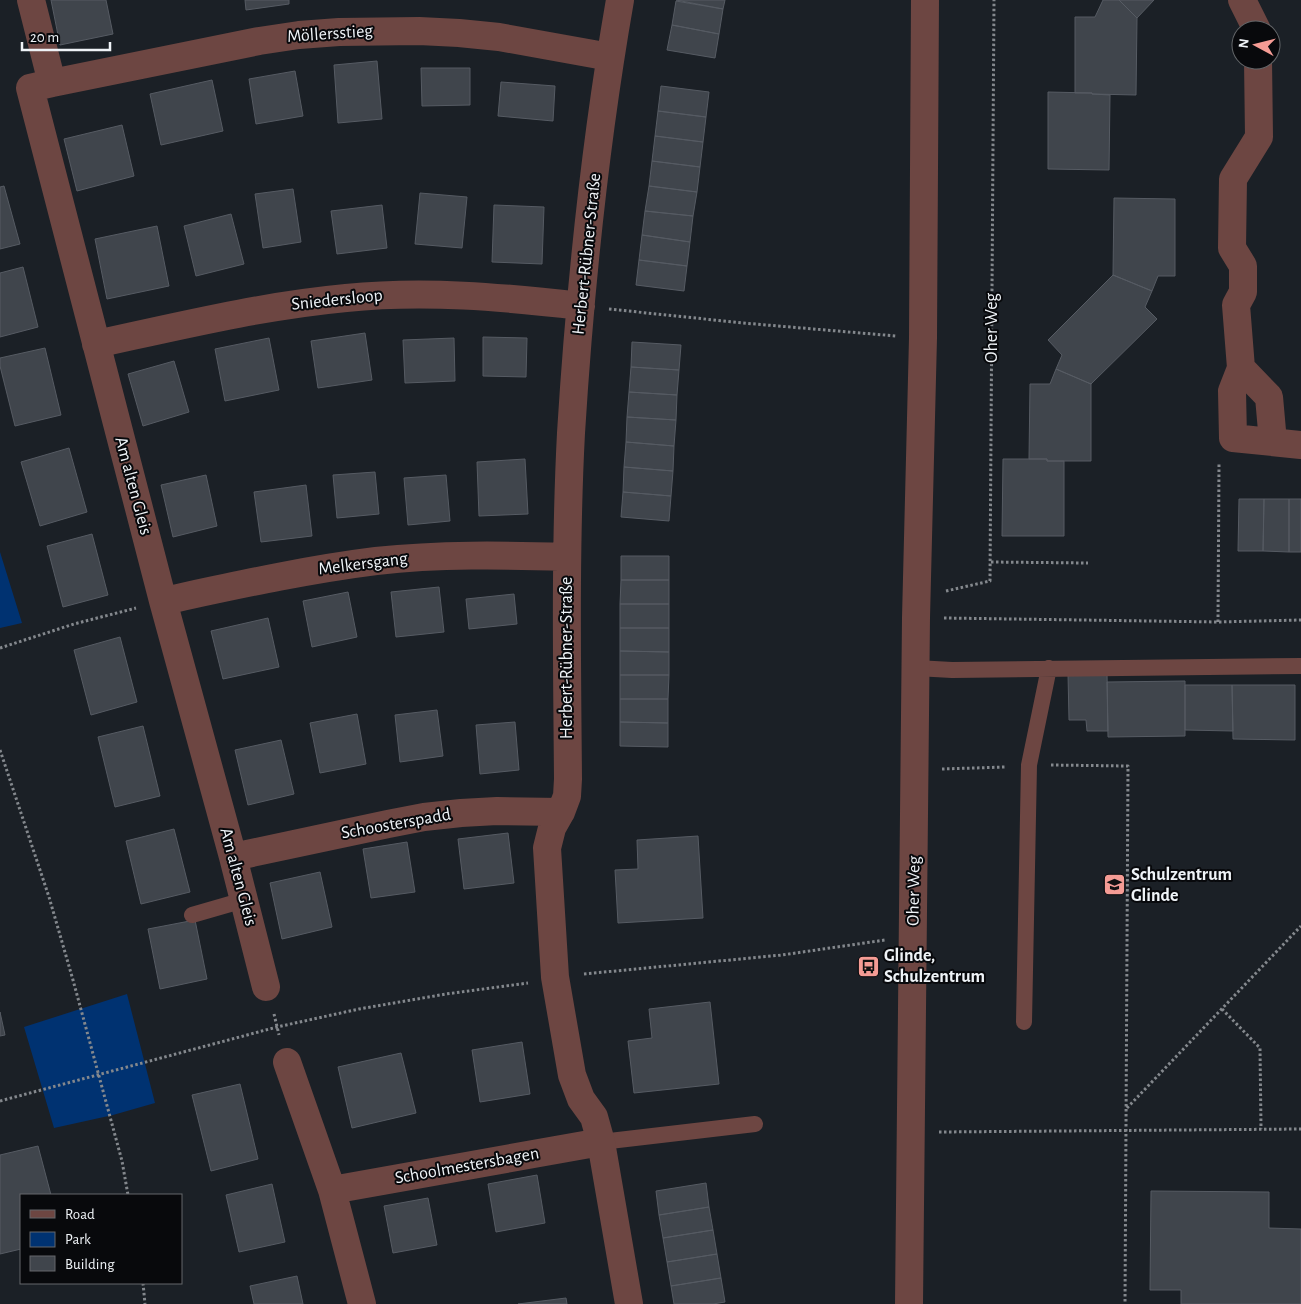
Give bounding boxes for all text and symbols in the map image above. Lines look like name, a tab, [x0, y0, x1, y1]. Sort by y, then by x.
scale bar	[22, 20, 110, 52]
north arrow	[1231, 20, 1281, 70]
street label: Möllersstieg	[286, 22, 374, 46]
text: 20 m	[30, 30, 59, 45]
text: N	[1237, 38, 1252, 49]
street label: Herbert-Rübner-Straße	[570, 172, 604, 336]
street label: Sniedersloop	[290, 286, 384, 314]
street label: Oher Weg	[983, 293, 1001, 363]
street label: Am alten Gleis	[111, 435, 155, 537]
street label: Melkersgang	[317, 550, 409, 578]
street label: Herbert-Rübner-Straße	[558, 577, 576, 739]
street label: Schoosterspadd	[340, 805, 452, 843]
street label: Am alten Gleis	[216, 826, 260, 928]
street label: Oher Weg	[904, 856, 924, 926]
place label: Schulzentrum Glinde	[1131, 866, 1232, 905]
school or university icon: Schulzentrum Glinde	[1103, 873, 1127, 897]
place label: Glinde, Schulzentrum	[884, 947, 985, 986]
bus stop icon: Glinde, Schulzentrum	[856, 954, 880, 978]
street label: Schoolmestersbagen	[394, 1144, 540, 1188]
legend	[20, 1194, 182, 1284]
text: Road	[65, 1207, 95, 1222]
text: Park	[65, 1232, 91, 1247]
text: Building	[65, 1257, 115, 1272]

